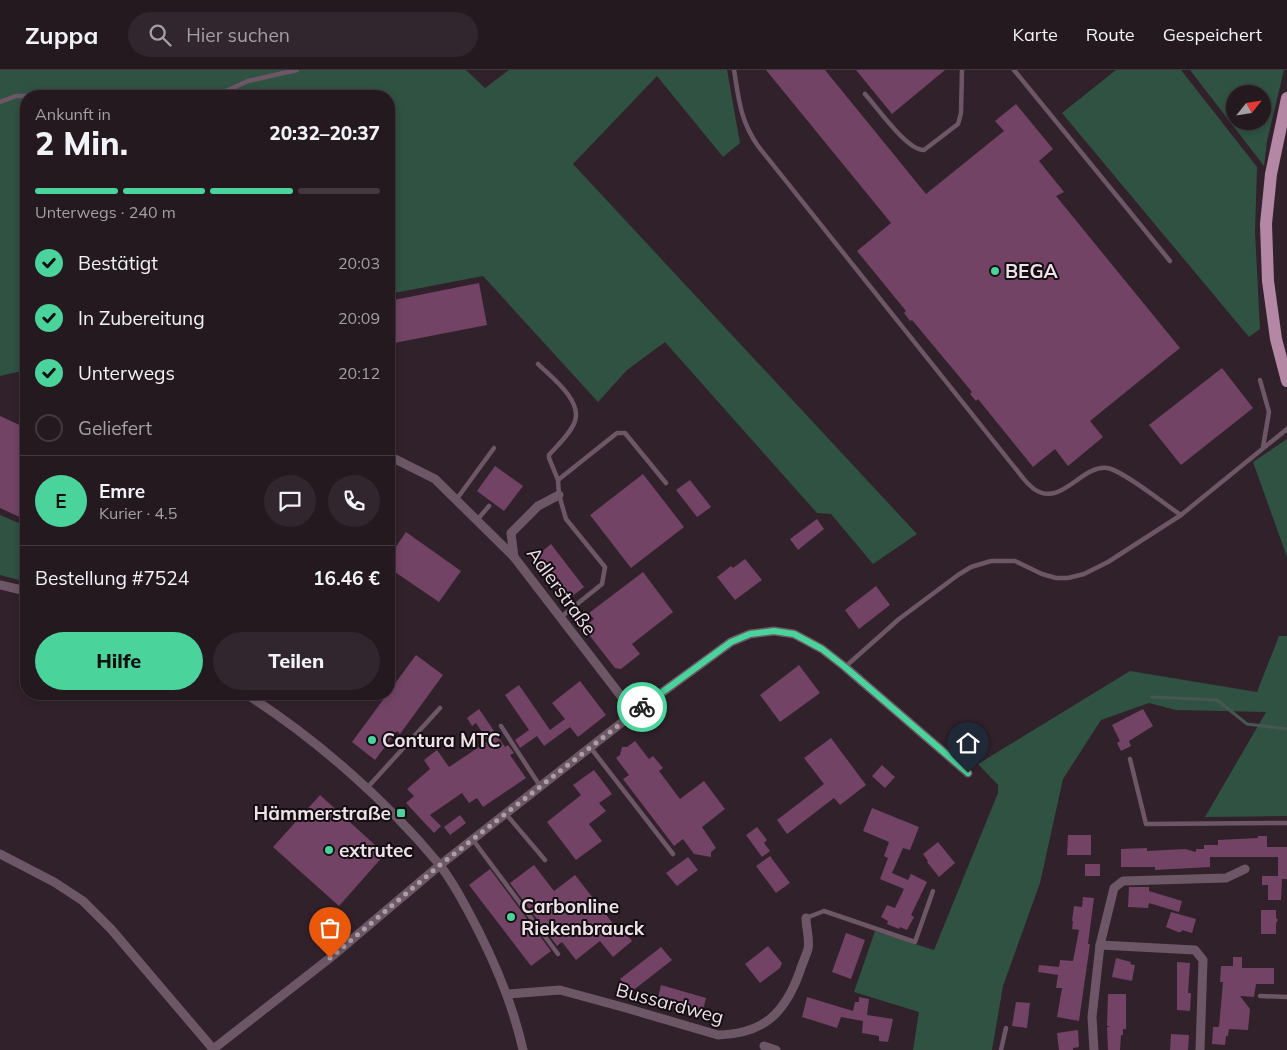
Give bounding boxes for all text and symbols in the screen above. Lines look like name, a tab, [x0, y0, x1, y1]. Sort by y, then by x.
search box	[128, 12, 478, 57]
text: Zuppa	[25, 20, 98, 50]
icon: search	[146, 21, 174, 49]
text: Hier suchen	[186, 23, 290, 47]
text: Karte	[1013, 23, 1058, 46]
text: Route	[1086, 23, 1135, 46]
text: Gespeichert	[1163, 23, 1262, 46]
north arrow	[1226, 85, 1271, 130]
map controls	[1226, 85, 1271, 130]
text: Ankunft in	[35, 104, 111, 124]
text: 20:32–20:37	[269, 121, 380, 145]
text: 2 Min.	[35, 123, 128, 163]
text: Unterwegs · 240 m	[35, 202, 176, 222]
icon: check	[35, 249, 63, 277]
text: Bestätigt	[78, 251, 158, 275]
text: 20:03	[338, 253, 380, 273]
place label: BEGA	[1005, 259, 1058, 283]
marker: BEGA	[989, 265, 1001, 277]
icon: check	[35, 304, 63, 332]
text: In Zubereitung	[78, 306, 205, 330]
text: 20:09	[338, 308, 380, 328]
icon: check	[35, 359, 63, 387]
text: Unterwegs	[78, 361, 175, 385]
text: 20:12	[338, 363, 380, 383]
text: Geliefert	[78, 416, 152, 440]
button: chat	[264, 475, 316, 527]
button: phone	[328, 475, 380, 527]
text: Emre	[99, 479, 145, 503]
text: E	[55, 489, 67, 513]
text: Kurier · 4.5	[99, 503, 177, 523]
street label: Adlerstraße	[522, 542, 602, 640]
text: Bestellung #7524	[35, 566, 189, 590]
text: 16.46 €	[313, 566, 380, 590]
button: Hilfe	[35, 632, 203, 690]
button: Teilen	[213, 632, 380, 690]
courier	[617, 682, 667, 732]
icon: bike	[628, 693, 656, 721]
pin	[947, 722, 989, 773]
place label: Contura MTC	[382, 728, 500, 752]
icon: home	[954, 729, 982, 757]
marker: Contura MTC	[366, 734, 378, 746]
place label: Hämmerstraße	[254, 801, 391, 825]
marker: Hämmerstraße	[395, 807, 407, 819]
place label: extrutec	[339, 838, 413, 862]
marker: extrutec	[323, 844, 335, 856]
place label: Carbonline Riekenbrauck	[521, 894, 645, 940]
pin	[309, 907, 351, 958]
marker: Carbonline Riekenbrauck	[505, 911, 517, 923]
icon: bag	[316, 914, 344, 942]
street label: Bussardweg	[614, 977, 726, 1029]

